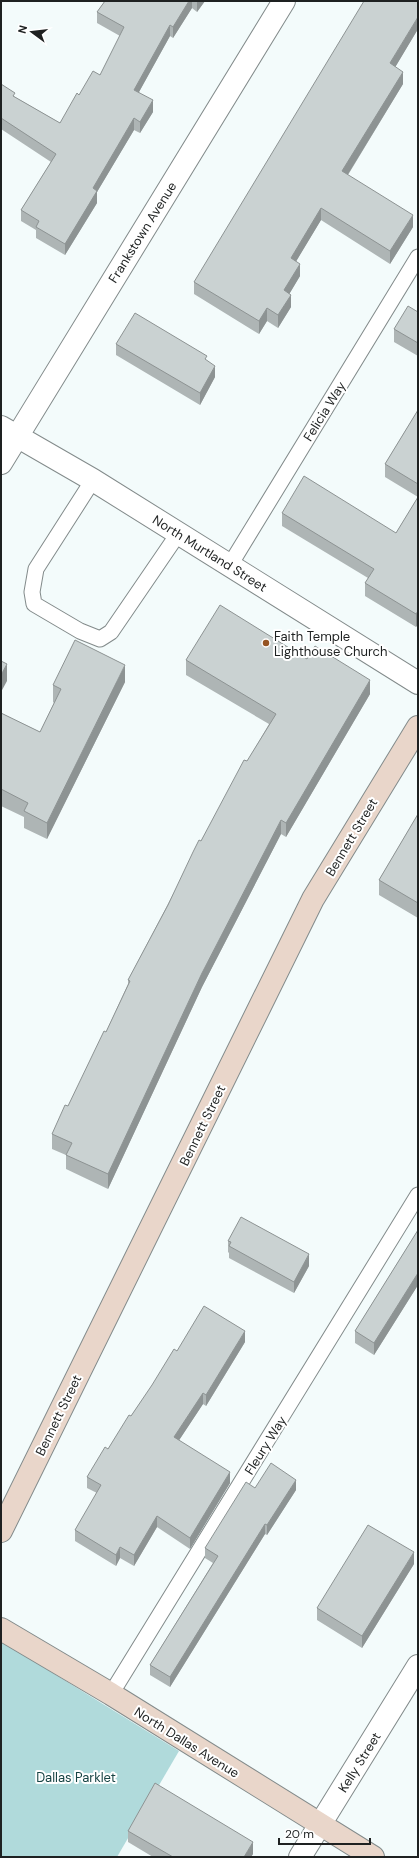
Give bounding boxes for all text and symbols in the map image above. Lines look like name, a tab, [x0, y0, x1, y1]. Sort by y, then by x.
north arrow	[12, 12, 52, 52]
text: N	[15, 24, 30, 35]
street label: Frankstown Avenue	[104, 179, 180, 286]
street label: Felicia Way	[299, 378, 349, 444]
street label: North Murtland Street	[149, 511, 270, 596]
place label: Faith Temple Lighthouse Church	[274, 628, 388, 660]
marker: Faith Temple Lighthouse Church	[261, 638, 271, 648]
street label: Bennett Street	[322, 795, 381, 879]
street label: Bennett Street	[176, 1082, 229, 1168]
street label: Bennett Street	[32, 1372, 85, 1458]
street label: Fleury Way	[241, 1413, 290, 1478]
street label: North Dallas Avenue	[131, 1703, 242, 1782]
street label: Kelly Street	[334, 1729, 385, 1796]
park label: Dallas Parklet	[36, 1769, 116, 1786]
scale bar	[279, 1820, 370, 1846]
text: 20 m	[285, 1826, 314, 1842]

